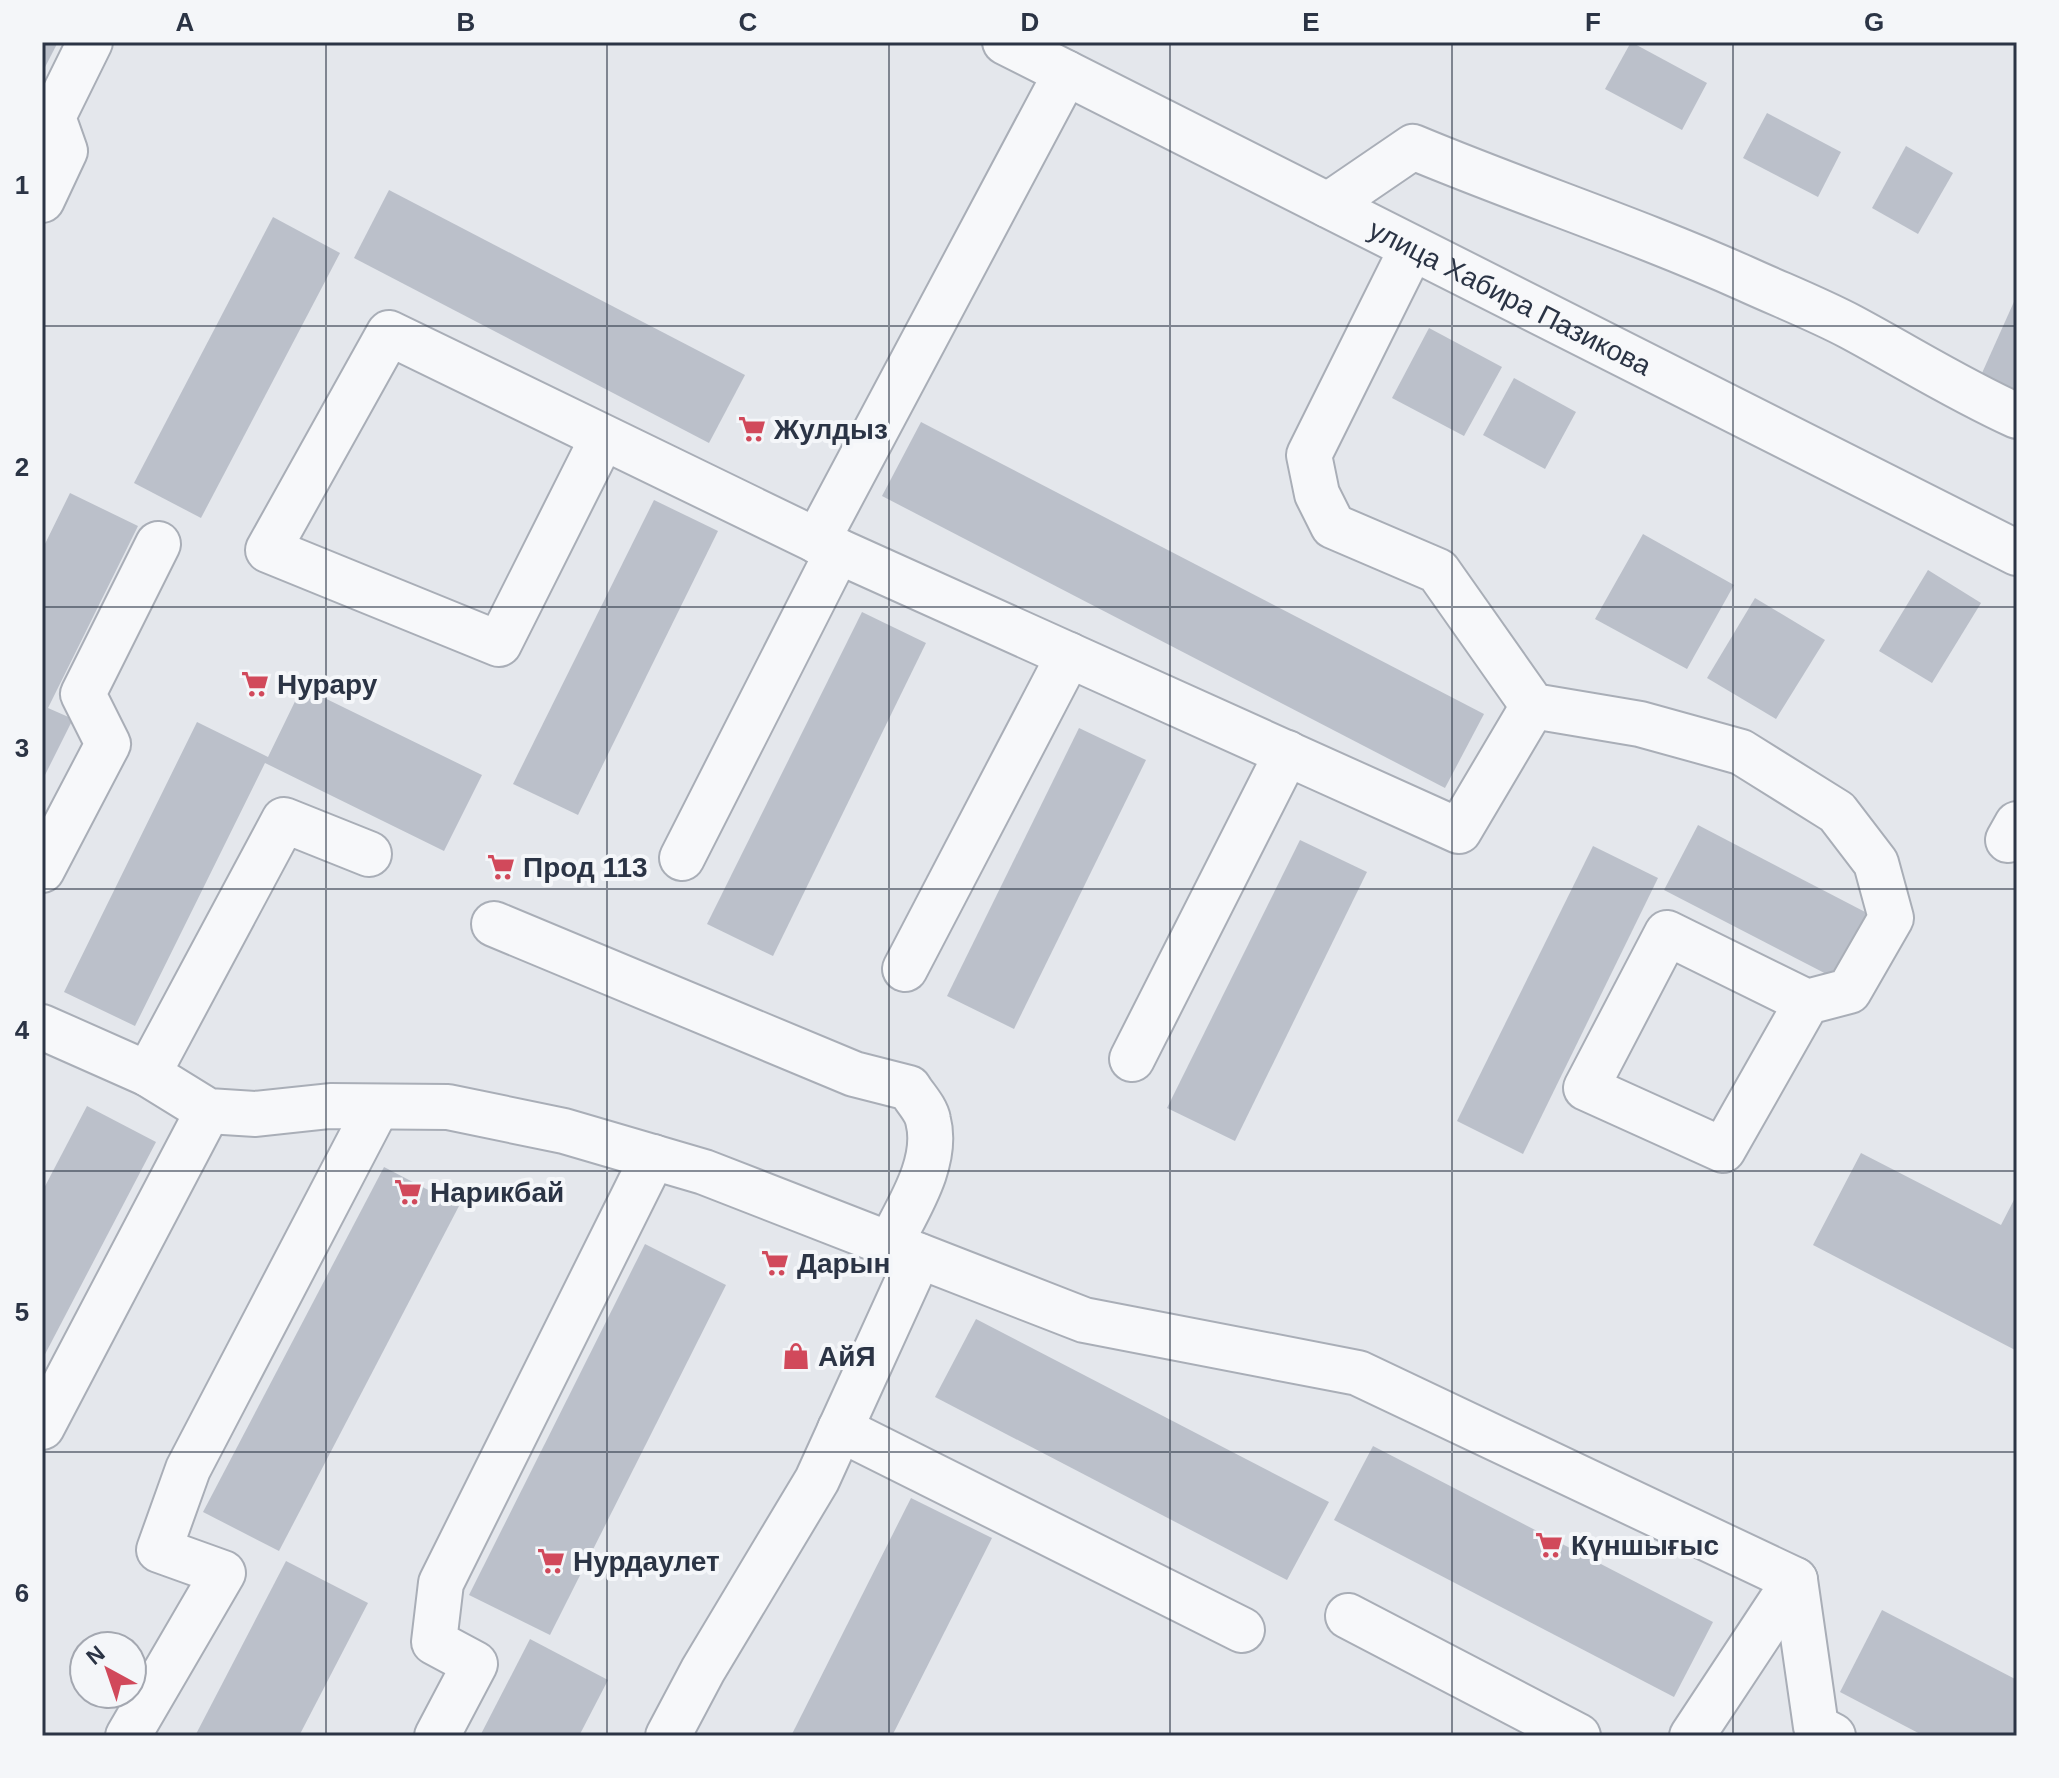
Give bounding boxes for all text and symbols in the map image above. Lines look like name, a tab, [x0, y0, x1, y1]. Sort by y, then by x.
text: A	[176, 7, 195, 37]
text: B	[457, 7, 475, 37]
text: C	[739, 7, 758, 37]
text: D	[1021, 7, 1039, 37]
text: E	[1302, 7, 1320, 37]
text: F	[1585, 7, 1601, 37]
text: G	[1864, 7, 1884, 37]
text: 1	[15, 170, 29, 200]
street label: улица Хабира Пазикова	[1364, 213, 1657, 382]
supermarket icon: Жулдыз	[737, 414, 767, 444]
place label: Жулдыз	[773, 414, 888, 445]
text: 2	[15, 452, 29, 482]
supermarket icon: Нурару	[240, 669, 270, 699]
place label: Нурару	[277, 669, 378, 700]
text: 3	[15, 733, 29, 763]
supermarket icon: Прод 113	[486, 852, 516, 882]
place label: Прод 113	[523, 852, 648, 883]
text: 4	[15, 1015, 30, 1045]
supermarket icon: Нарикбай	[393, 1177, 423, 1207]
place label: Нарикбай	[430, 1177, 564, 1208]
supermarket icon: Дарын	[760, 1248, 790, 1278]
place label: Дарын	[797, 1248, 890, 1279]
text: 5	[15, 1297, 29, 1327]
shop icon: АйЯ	[781, 1341, 811, 1371]
place label: АйЯ	[818, 1341, 876, 1372]
supermarket icon: Күншығыс	[1534, 1530, 1564, 1560]
place label: Күншығыс	[1571, 1530, 1719, 1561]
supermarket icon: Нурдаулет	[536, 1546, 566, 1576]
place label: Нурдаулет	[573, 1546, 720, 1577]
text: 6	[15, 1578, 29, 1608]
north arrow	[68, 1630, 148, 1710]
text: N	[81, 1640, 110, 1670]

